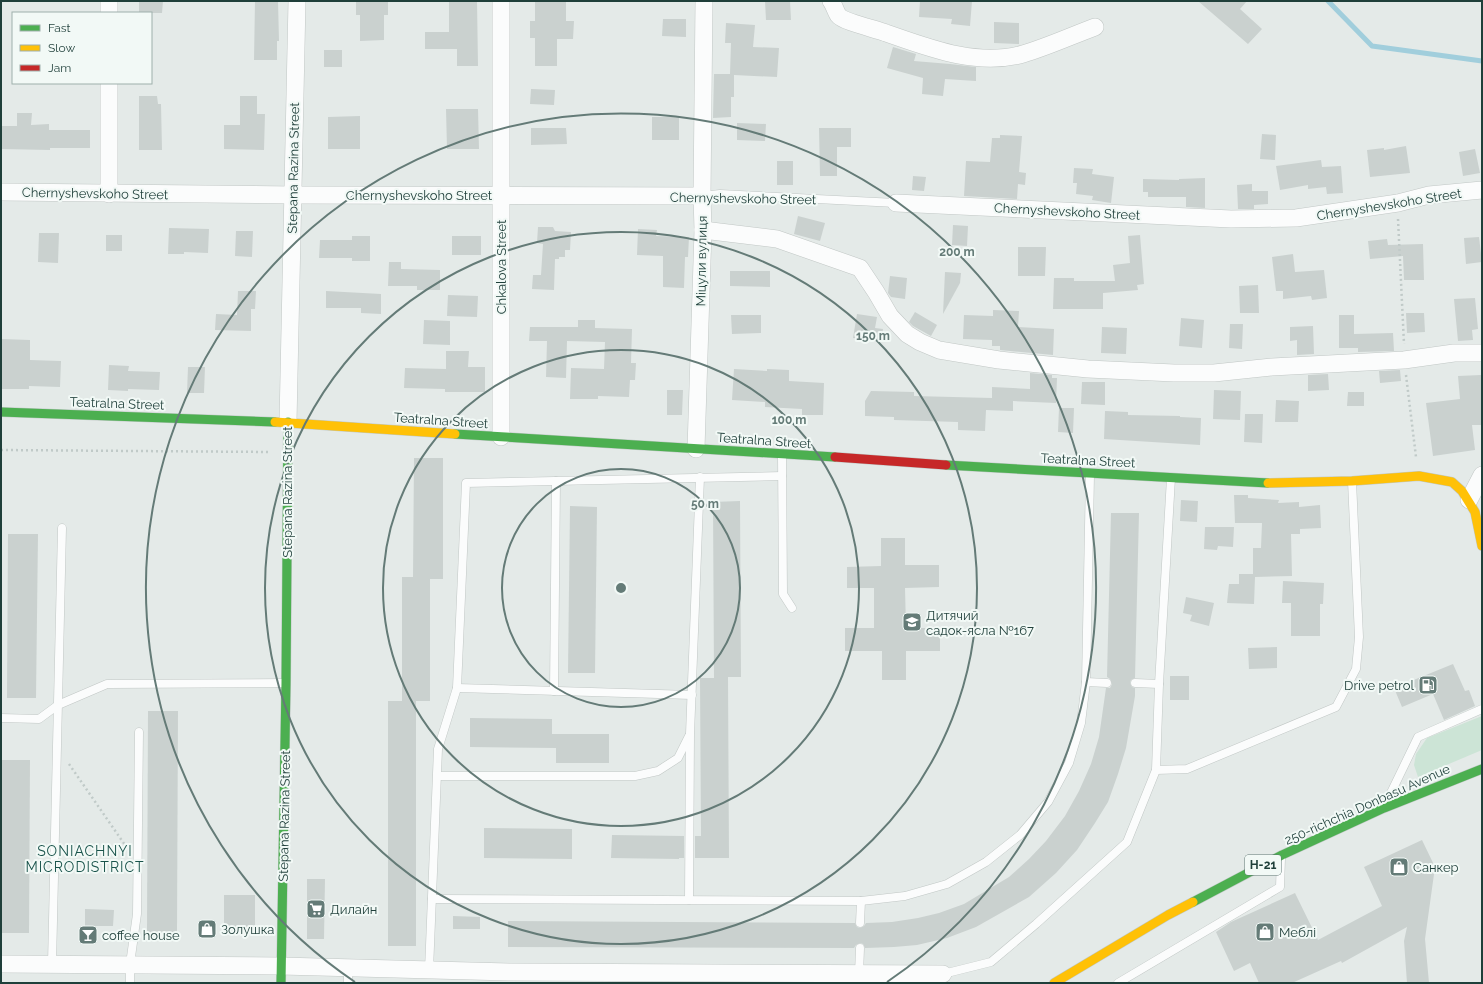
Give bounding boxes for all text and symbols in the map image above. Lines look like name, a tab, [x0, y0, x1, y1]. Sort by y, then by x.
legend	[12, 12, 152, 84]
text: Fast	[48, 21, 71, 35]
text: Slow	[48, 41, 75, 55]
text: Jam	[48, 61, 71, 75]
street label: Stepana Razina Street	[285, 102, 302, 234]
street label: Chernyshevskoho Street	[22, 185, 169, 202]
street label: Chernyshevskoho Street	[1316, 186, 1463, 223]
street label: Chernyshevskoho Street	[346, 188, 493, 203]
street label: Chernyshevskoho Street	[670, 190, 817, 207]
street label: Chernyshevskoho Street	[994, 200, 1141, 223]
street label: Міцули вулиця	[693, 216, 710, 306]
street label: Chkalova Street	[494, 219, 509, 314]
text: 200 m	[939, 245, 975, 259]
text: 150 m	[856, 329, 890, 343]
street label: Teatralna Street	[69, 394, 165, 413]
street label: Teatralna Street	[393, 410, 489, 431]
text: 100 m	[772, 413, 806, 427]
street label: Stepana Razina Street	[280, 426, 295, 558]
street label: Teatralna Street	[716, 430, 812, 451]
street label: Teatralna Street	[1040, 451, 1136, 471]
text: 50 m	[691, 497, 719, 511]
centre of rings	[614, 581, 628, 595]
place label: Дитячий садок-ясла №167	[926, 608, 1034, 638]
school or university icon: Дитячий садок-ясла №167	[901, 611, 923, 633]
fuel station icon: Drive petrol	[1417, 674, 1439, 696]
place label: Drive petrol	[1344, 678, 1414, 693]
street label: Stepana Razina Street	[276, 750, 293, 882]
street label: 250-richchia Donbasu Avenue	[1282, 761, 1453, 848]
district label: SONIACHNYI MICRODISTRICT	[25, 843, 145, 875]
road number: Н-21	[1245, 855, 1281, 875]
shop icon: Санкер	[1388, 856, 1410, 878]
place label: Санкер	[1413, 860, 1459, 875]
supermarket icon: Дилайн	[305, 898, 327, 920]
place label: Дилайн	[330, 902, 377, 917]
shop icon: Золушка	[196, 918, 218, 940]
shop icon: Меблі	[1254, 921, 1276, 943]
place label: Золушка	[221, 922, 274, 937]
bar icon: coffee house	[77, 924, 99, 946]
place label: Меблі	[1279, 925, 1316, 940]
place label: coffee house	[102, 928, 180, 943]

